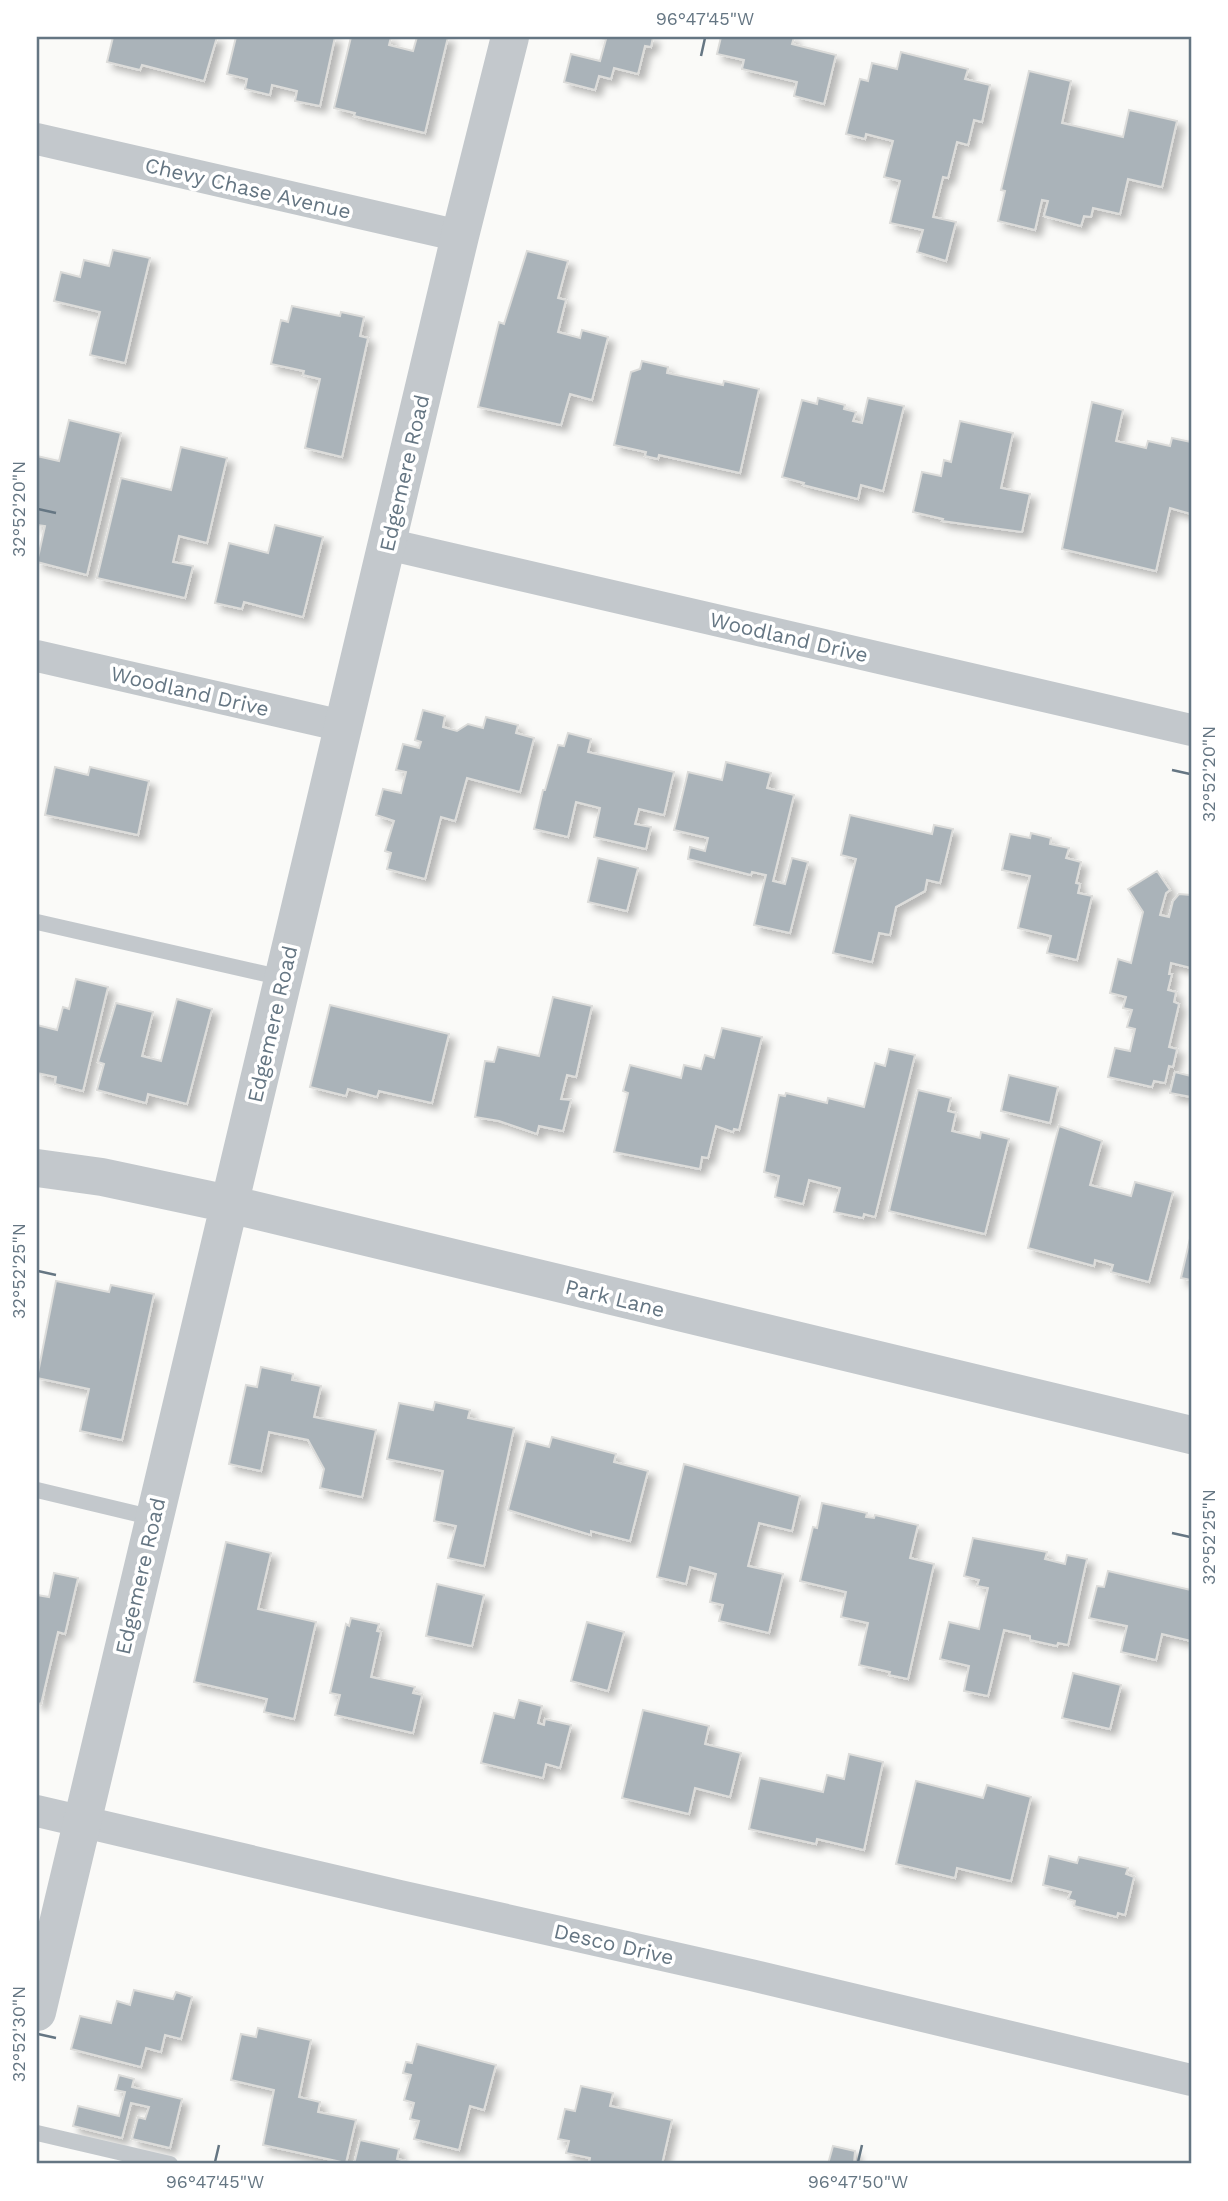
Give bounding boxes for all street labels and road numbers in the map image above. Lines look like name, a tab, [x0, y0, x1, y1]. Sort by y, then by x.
street label: Chevy Chase Avenue	[143, 152, 353, 224]
street label: Edgemere Road	[374, 392, 434, 554]
street label: Woodland Drive	[707, 607, 871, 667]
street label: Woodland Drive	[108, 661, 272, 721]
street label: Edgemere Road	[242, 943, 302, 1105]
street label: Park Lane	[563, 1274, 667, 1322]
street label: Edgemere Road	[110, 1495, 170, 1657]
street label: Desco Drive	[552, 1918, 676, 1970]

